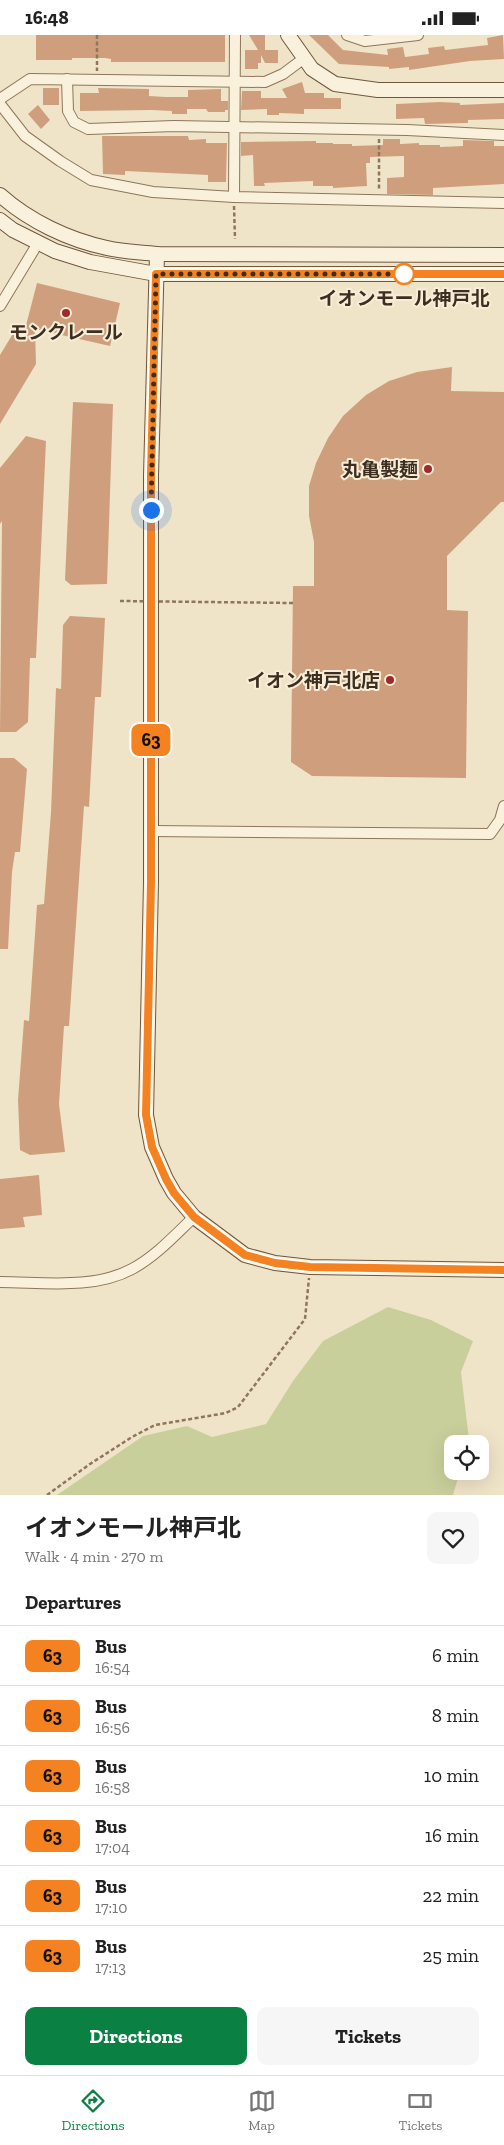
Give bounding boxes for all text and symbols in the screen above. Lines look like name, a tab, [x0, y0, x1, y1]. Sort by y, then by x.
text: 16:48	[25, 6, 69, 29]
marker: イオンモール神戸北	[393, 263, 415, 285]
place label: イオンモール神戸北	[318, 287, 490, 310]
marker: モンクレール	[60, 307, 72, 319]
place label: モンクレール	[9, 321, 123, 344]
place label: 丸亀製麺	[342, 458, 418, 481]
marker: 丸亀製麺	[422, 463, 434, 475]
your location	[139, 498, 164, 523]
place label: イオン神戸北店	[247, 669, 380, 692]
marker: イオン神戸北店	[384, 674, 396, 686]
line badge: 63	[128, 724, 174, 756]
text: 63	[141, 729, 161, 751]
map controls	[444, 1435, 489, 1480]
button: locate	[444, 1435, 489, 1480]
button: heart	[427, 1512, 479, 1564]
text: イオンモール神戸北	[25, 1513, 241, 1542]
text: Walk · 4 min · 270 m	[25, 1547, 163, 1566]
text: Departures	[25, 1591, 121, 1614]
text: Bus	[95, 1635, 127, 1658]
text: 6 min	[432, 1644, 479, 1667]
text: 63	[43, 1645, 62, 1667]
text: 16:54	[95, 1658, 130, 1677]
text: Bus	[95, 1695, 127, 1718]
text: 8 min	[432, 1704, 479, 1727]
text: 63	[43, 1705, 62, 1727]
text: 16:56	[95, 1718, 130, 1737]
text: Bus	[95, 1755, 127, 1778]
text: 10 min	[424, 1764, 479, 1787]
text: 63	[43, 1765, 62, 1787]
text: 16:58	[95, 1778, 130, 1797]
text: Bus	[95, 1815, 127, 1838]
text: 16 min	[425, 1824, 479, 1847]
text: 63	[43, 1825, 62, 1847]
text: 17:04	[95, 1838, 130, 1857]
text: Bus	[95, 1875, 127, 1898]
text: 22 min	[423, 1884, 479, 1907]
text: 63	[43, 1885, 62, 1907]
text: 17:10	[95, 1898, 127, 1917]
text: Bus	[95, 1935, 127, 1958]
text: 25 min	[423, 1944, 479, 1967]
text: 63	[43, 1945, 62, 1967]
text: 17:13	[95, 1958, 126, 1977]
button: Directions	[25, 2007, 247, 2065]
button: Tickets	[257, 2007, 479, 2065]
tab: Directions	[61, 2087, 125, 2134]
tab: Map	[248, 2087, 276, 2134]
tab: Tickets	[398, 2087, 443, 2134]

